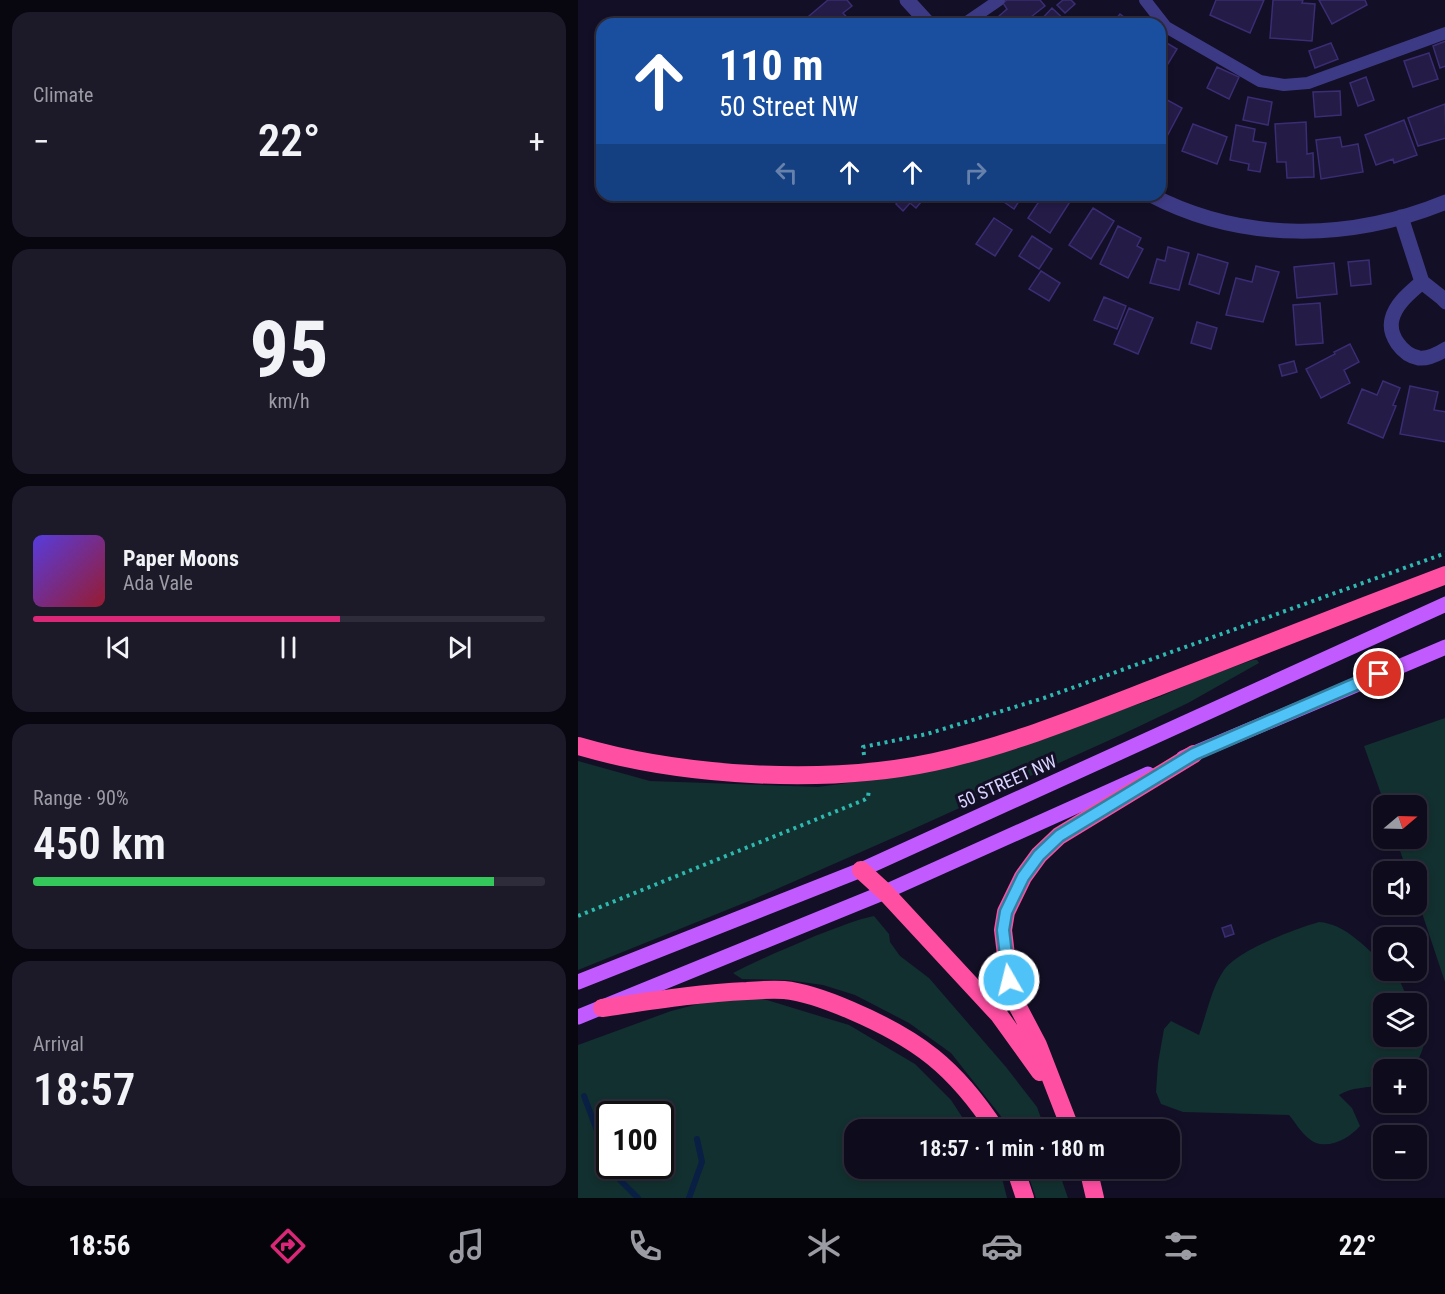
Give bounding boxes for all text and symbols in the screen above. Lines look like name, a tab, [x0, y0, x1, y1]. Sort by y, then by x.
text: 110 m	[719, 41, 824, 90]
icon: ahead	[620, 42, 698, 120]
text: Climate	[33, 83, 93, 107]
text: 50 Street NW	[719, 91, 859, 123]
text: 22°	[258, 114, 320, 167]
text: −	[33, 122, 50, 161]
text: +	[529, 122, 545, 161]
icon: left	[770, 156, 803, 189]
icon: ahead	[833, 156, 866, 189]
icon: ahead	[896, 156, 929, 189]
icon: right	[959, 156, 992, 189]
text: 95	[250, 304, 328, 395]
text: km/h	[268, 389, 310, 413]
text: Paper Moons	[123, 546, 239, 571]
text: Ada Vale	[123, 571, 193, 595]
icon: previous	[102, 631, 135, 664]
icon: pause	[272, 631, 305, 664]
icon: next	[443, 631, 476, 664]
pin	[1353, 648, 1404, 699]
icon: arrive	[1362, 657, 1395, 690]
street label: 50 STREET NW	[954, 750, 1060, 813]
text: Range · 90%	[33, 786, 129, 810]
north arrow	[1373, 795, 1427, 849]
map controls	[1373, 795, 1427, 1179]
text: 450 km	[33, 817, 166, 870]
button: sound	[1373, 861, 1427, 915]
button: search	[1373, 927, 1427, 981]
position arrow	[977, 948, 1041, 1012]
button: layers	[1373, 993, 1427, 1047]
text: Arrival	[33, 1032, 84, 1056]
button: +	[1373, 1059, 1427, 1113]
text: 18:57	[33, 1063, 135, 1116]
speed limit sign: 100	[596, 1101, 674, 1179]
button: −	[1373, 1125, 1427, 1179]
text: 18:57 · 1 min · 180 m	[919, 1136, 1105, 1161]
icon: directions	[267, 1225, 309, 1267]
icon: music	[446, 1225, 488, 1267]
icon: phone	[624, 1225, 666, 1267]
icon: climate	[803, 1225, 845, 1267]
icon: car	[981, 1225, 1023, 1267]
icon: filters	[1160, 1225, 1202, 1267]
text: 18:56	[68, 1230, 130, 1262]
text: 22°	[1339, 1230, 1377, 1262]

